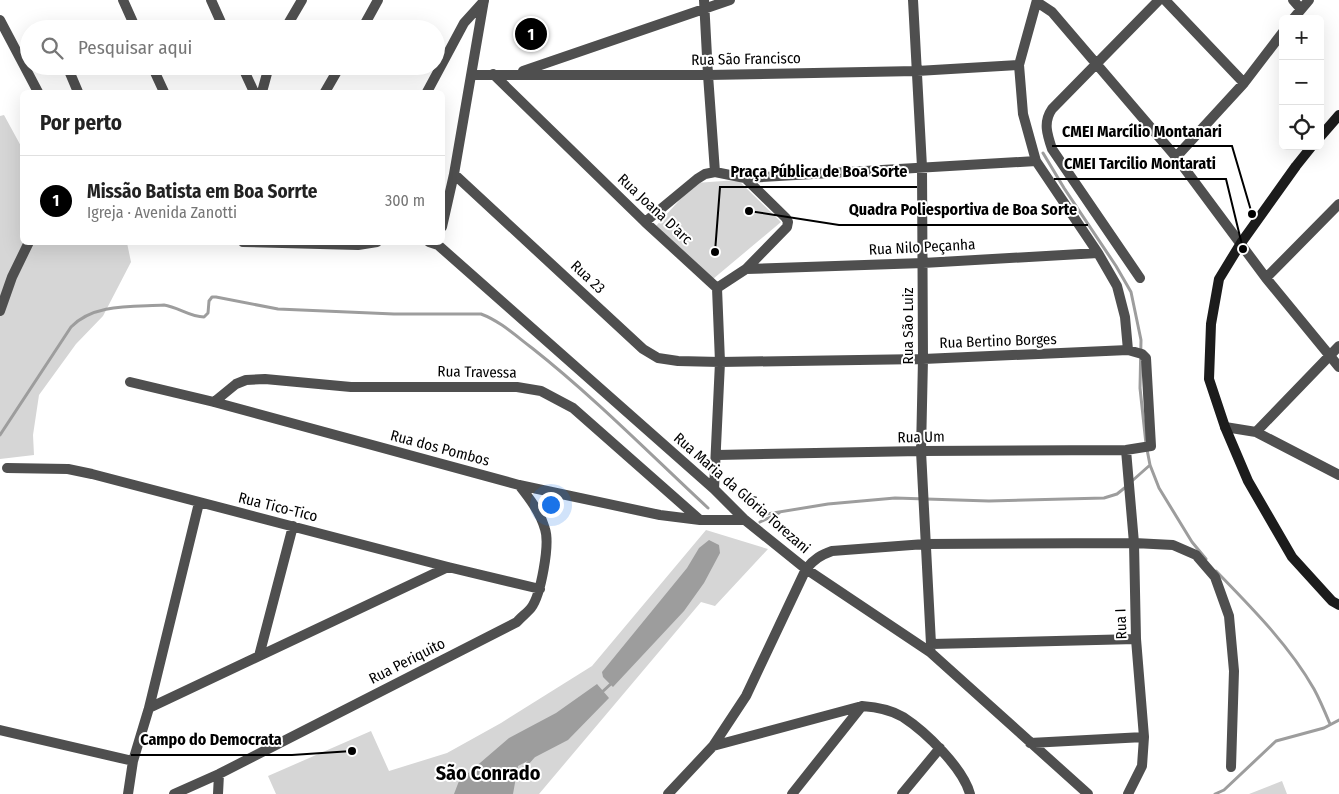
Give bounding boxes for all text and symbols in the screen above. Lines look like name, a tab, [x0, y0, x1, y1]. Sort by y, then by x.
pin: 1	[515, 15, 547, 53]
map controls	[1279, 15, 1324, 150]
button: +	[1279, 15, 1324, 60]
search box	[20, 20, 445, 75]
icon: search	[38, 34, 66, 62]
text: Pesquisar aqui	[78, 36, 192, 59]
street label: Rua São Francisco	[691, 49, 801, 69]
button: −	[1279, 60, 1324, 105]
button: locate	[1279, 105, 1324, 150]
text: Por perto	[40, 110, 122, 136]
callout: CMEI Marcílio Montanari	[1052, 115, 1232, 146]
text: CMEI Marcílio Montanari	[1062, 122, 1222, 141]
callout: CMEI Tarcilio Montarati	[1054, 148, 1226, 179]
text: CMEI Tarcilio Montarati	[1064, 154, 1216, 173]
callout: Praça Pública de Boa Sorte	[720, 156, 917, 187]
text: Praça Pública de Boa Sorte	[731, 162, 907, 182]
street label: Rua Joana D'arc	[614, 170, 696, 248]
text: Missão Batista em Boa Sorrte	[87, 180, 317, 203]
text: 1	[53, 191, 59, 210]
text: 300 m	[385, 191, 425, 210]
callout: Quadra Poliesportiva de Boa Sorte	[839, 194, 1088, 225]
text: Quadra Poliesportiva de Boa Sorte	[849, 200, 1077, 219]
text: Igreja · Avenida Zanotti	[87, 203, 237, 222]
street label: Rua Nilo Peçanha	[868, 235, 976, 259]
street label: Rua 23	[567, 257, 609, 297]
street label: Rua São Luiz	[899, 287, 917, 365]
street label: Rua Bertino Borges	[939, 330, 1057, 352]
street label: Rua Travessa	[437, 362, 517, 382]
street label: Rua dos Pombos	[388, 426, 492, 470]
street label: Rua Um	[897, 428, 945, 446]
street label: Rua Maria da Glória Torezani	[670, 429, 814, 557]
street label: Rua Tico-Tico	[236, 488, 320, 526]
your location	[538, 492, 564, 518]
street label: Rua I	[1111, 608, 1131, 640]
street label: Rua Periquito	[366, 634, 448, 688]
callout: Campo do Democrata	[131, 724, 292, 755]
text: Campo do Democrata	[140, 730, 282, 749]
district label: São Conrado	[436, 761, 541, 785]

